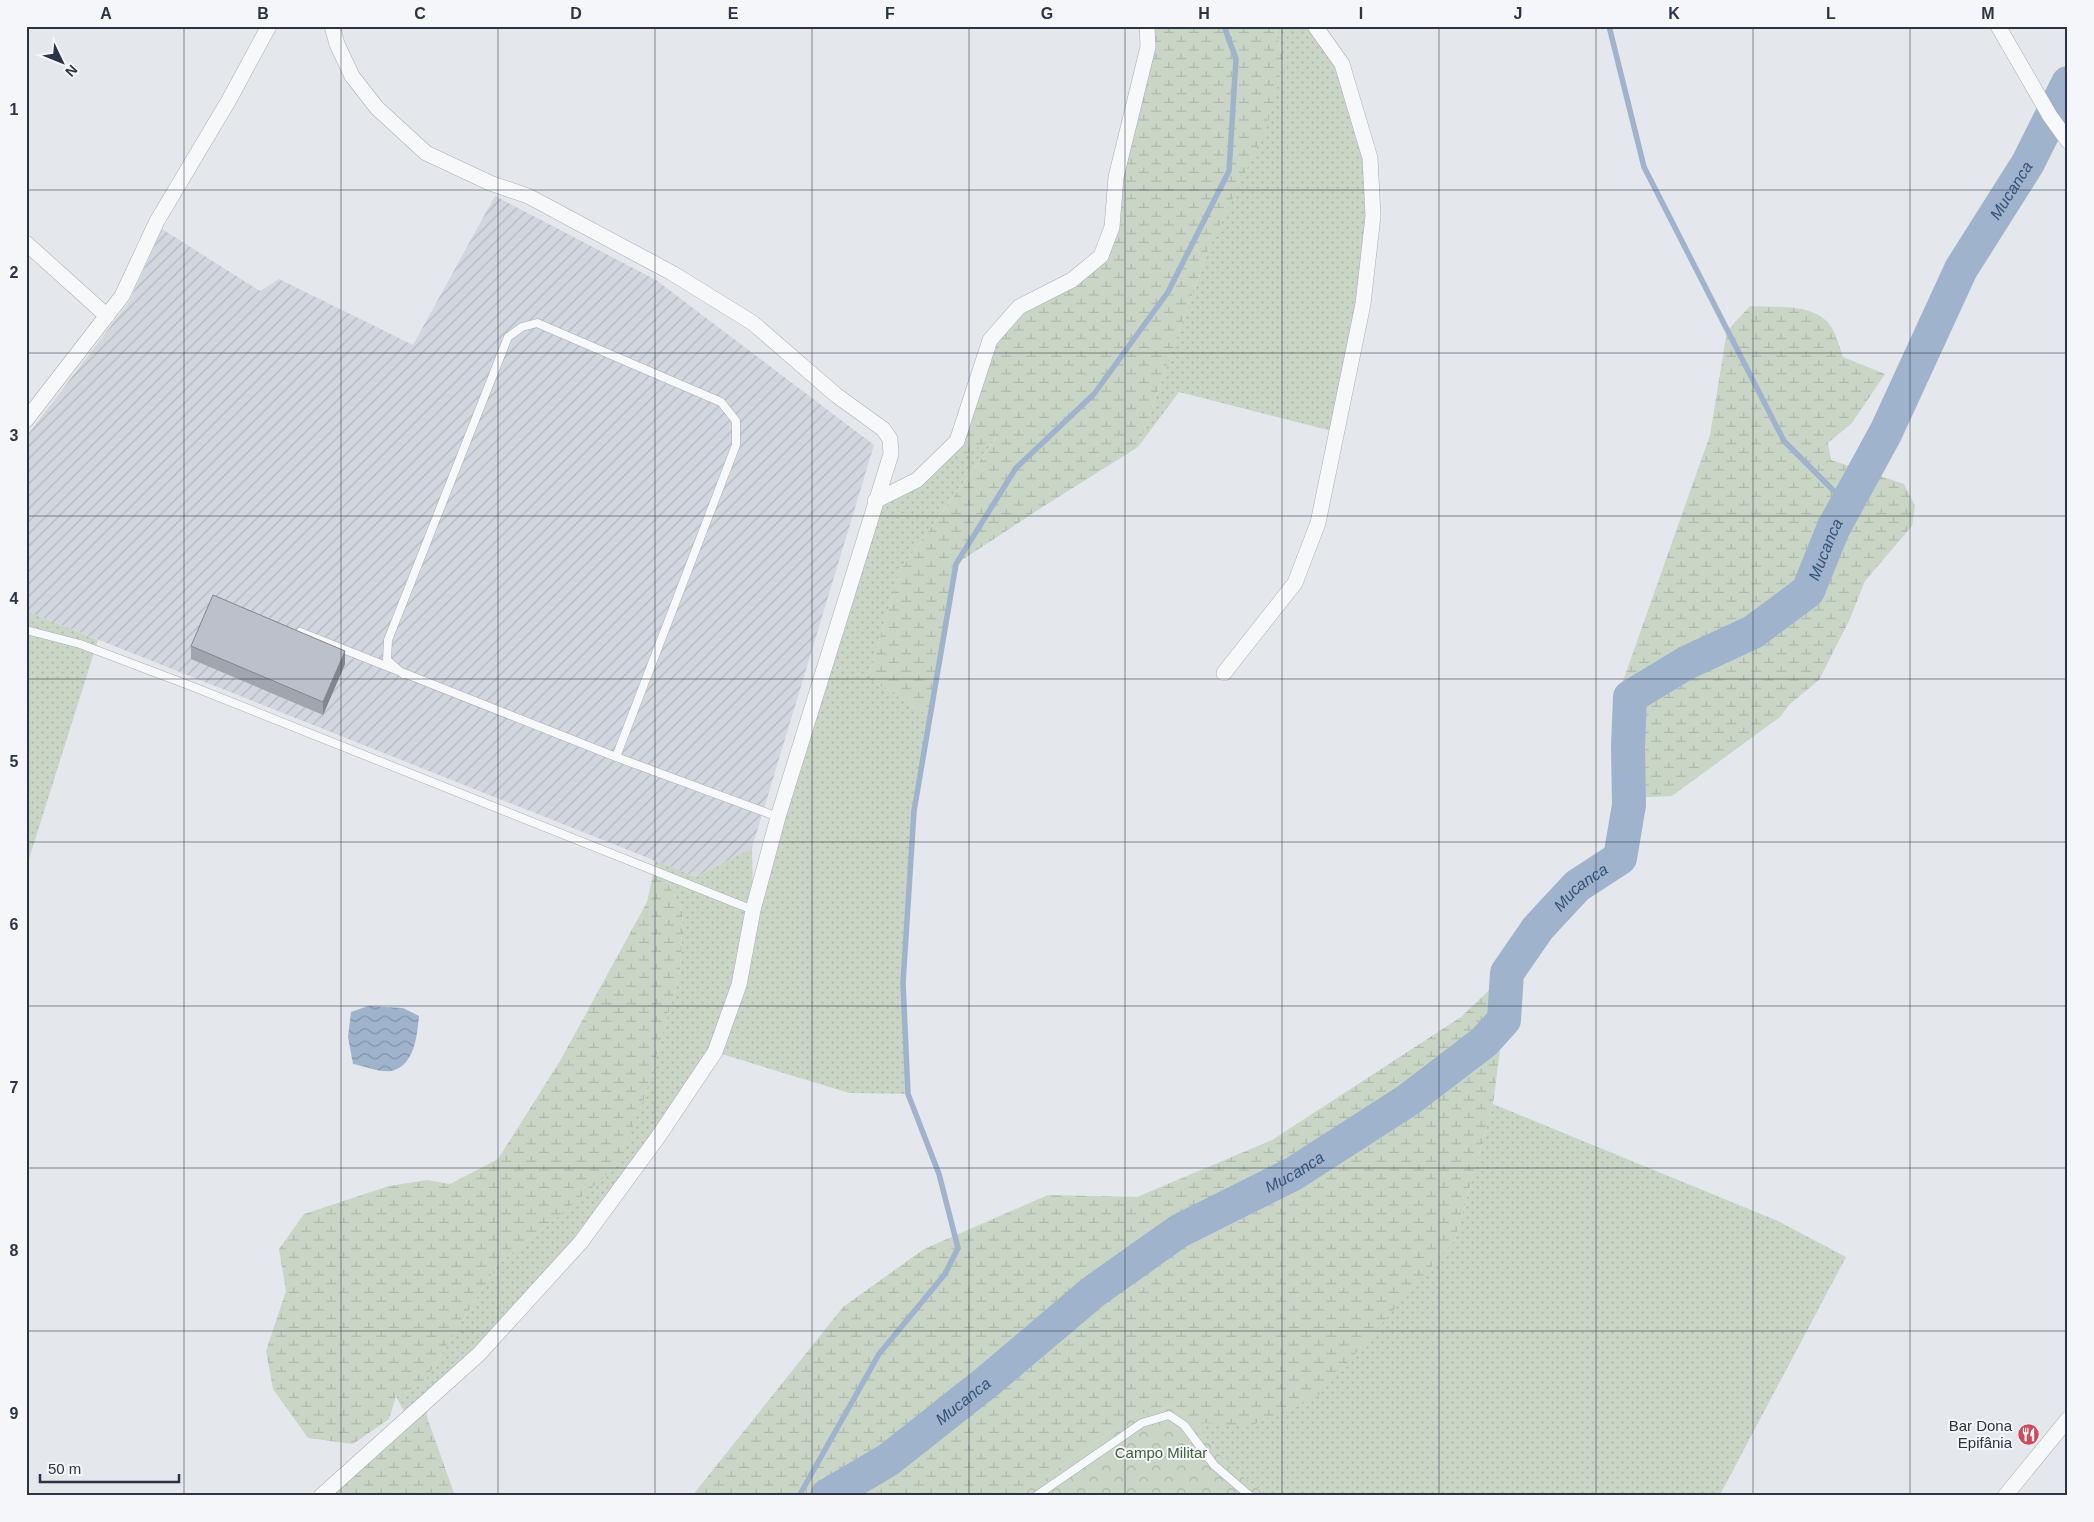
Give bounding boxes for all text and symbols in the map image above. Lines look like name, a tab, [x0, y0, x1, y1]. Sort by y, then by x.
text: A	[100, 5, 112, 22]
text: B	[257, 5, 269, 22]
text: C	[414, 5, 426, 22]
text: D	[570, 5, 582, 22]
text: E	[728, 5, 739, 22]
text: F	[885, 5, 895, 22]
text: G	[1041, 5, 1053, 22]
text: H	[1198, 5, 1210, 22]
text: I	[1359, 5, 1363, 22]
text: J	[1514, 5, 1522, 22]
text: K	[1668, 5, 1680, 22]
text: L	[1826, 5, 1836, 22]
text: M	[1981, 5, 1995, 22]
north arrow	[38, 38, 88, 88]
text: N	[62, 62, 81, 80]
text: 1	[10, 101, 19, 118]
water label: Mucanca	[1987, 158, 2036, 222]
text: 2	[10, 264, 19, 281]
text: 3	[10, 427, 19, 444]
water label: Mucanca	[1805, 516, 1846, 583]
text: 4	[10, 590, 19, 607]
text: 5	[10, 753, 19, 770]
water label: Mucanca	[1550, 860, 1611, 914]
text: 6	[10, 916, 19, 933]
text: 7	[10, 1079, 19, 1096]
water label: Mucanca	[1262, 1148, 1327, 1196]
text: 8	[10, 1242, 19, 1259]
water label: Mucanca	[932, 1375, 994, 1428]
text: 9	[10, 1405, 19, 1422]
place label: Bar Dona Epifânia	[1949, 1417, 2013, 1451]
restaurant icon: Bar Dona Epifânia	[2016, 1423, 2040, 1447]
park label: Campo Militar	[1115, 1444, 1207, 1461]
scale bar	[40, 1452, 179, 1484]
text: 50 m	[48, 1460, 81, 1477]

